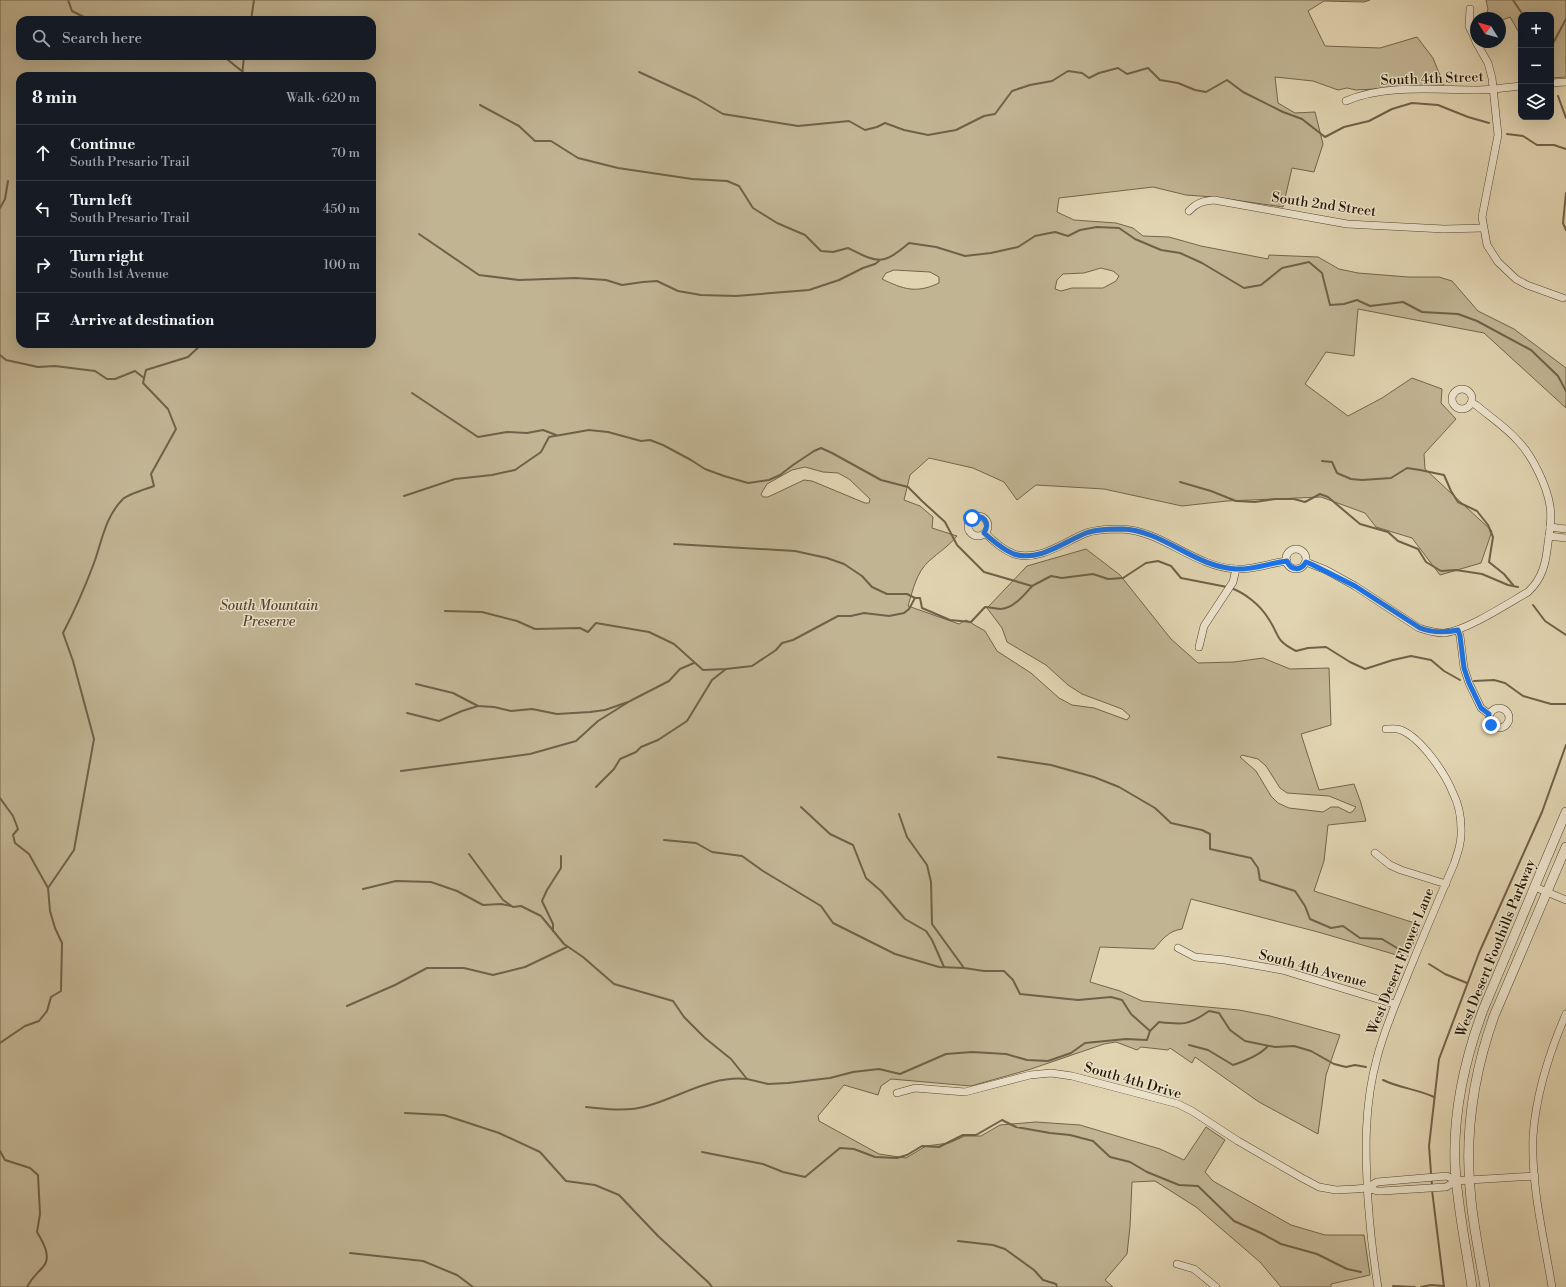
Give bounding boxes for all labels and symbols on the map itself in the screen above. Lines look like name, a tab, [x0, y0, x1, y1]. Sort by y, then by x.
north arrow	[1470, 12, 1506, 48]
street label: South 4th Street	[1380, 68, 1484, 90]
street label: South 2nd Street	[1270, 189, 1377, 221]
route start	[963, 509, 981, 527]
park label: South Mountain Preserve	[220, 597, 318, 631]
route end	[1482, 716, 1500, 734]
street label: West Desert Foothills Parkway	[1452, 857, 1540, 1041]
street label: West Desert Flower Lane	[1363, 885, 1439, 1038]
street label: South 4th Avenue	[1257, 946, 1369, 992]
street label: South 4th Drive	[1082, 1058, 1184, 1103]

